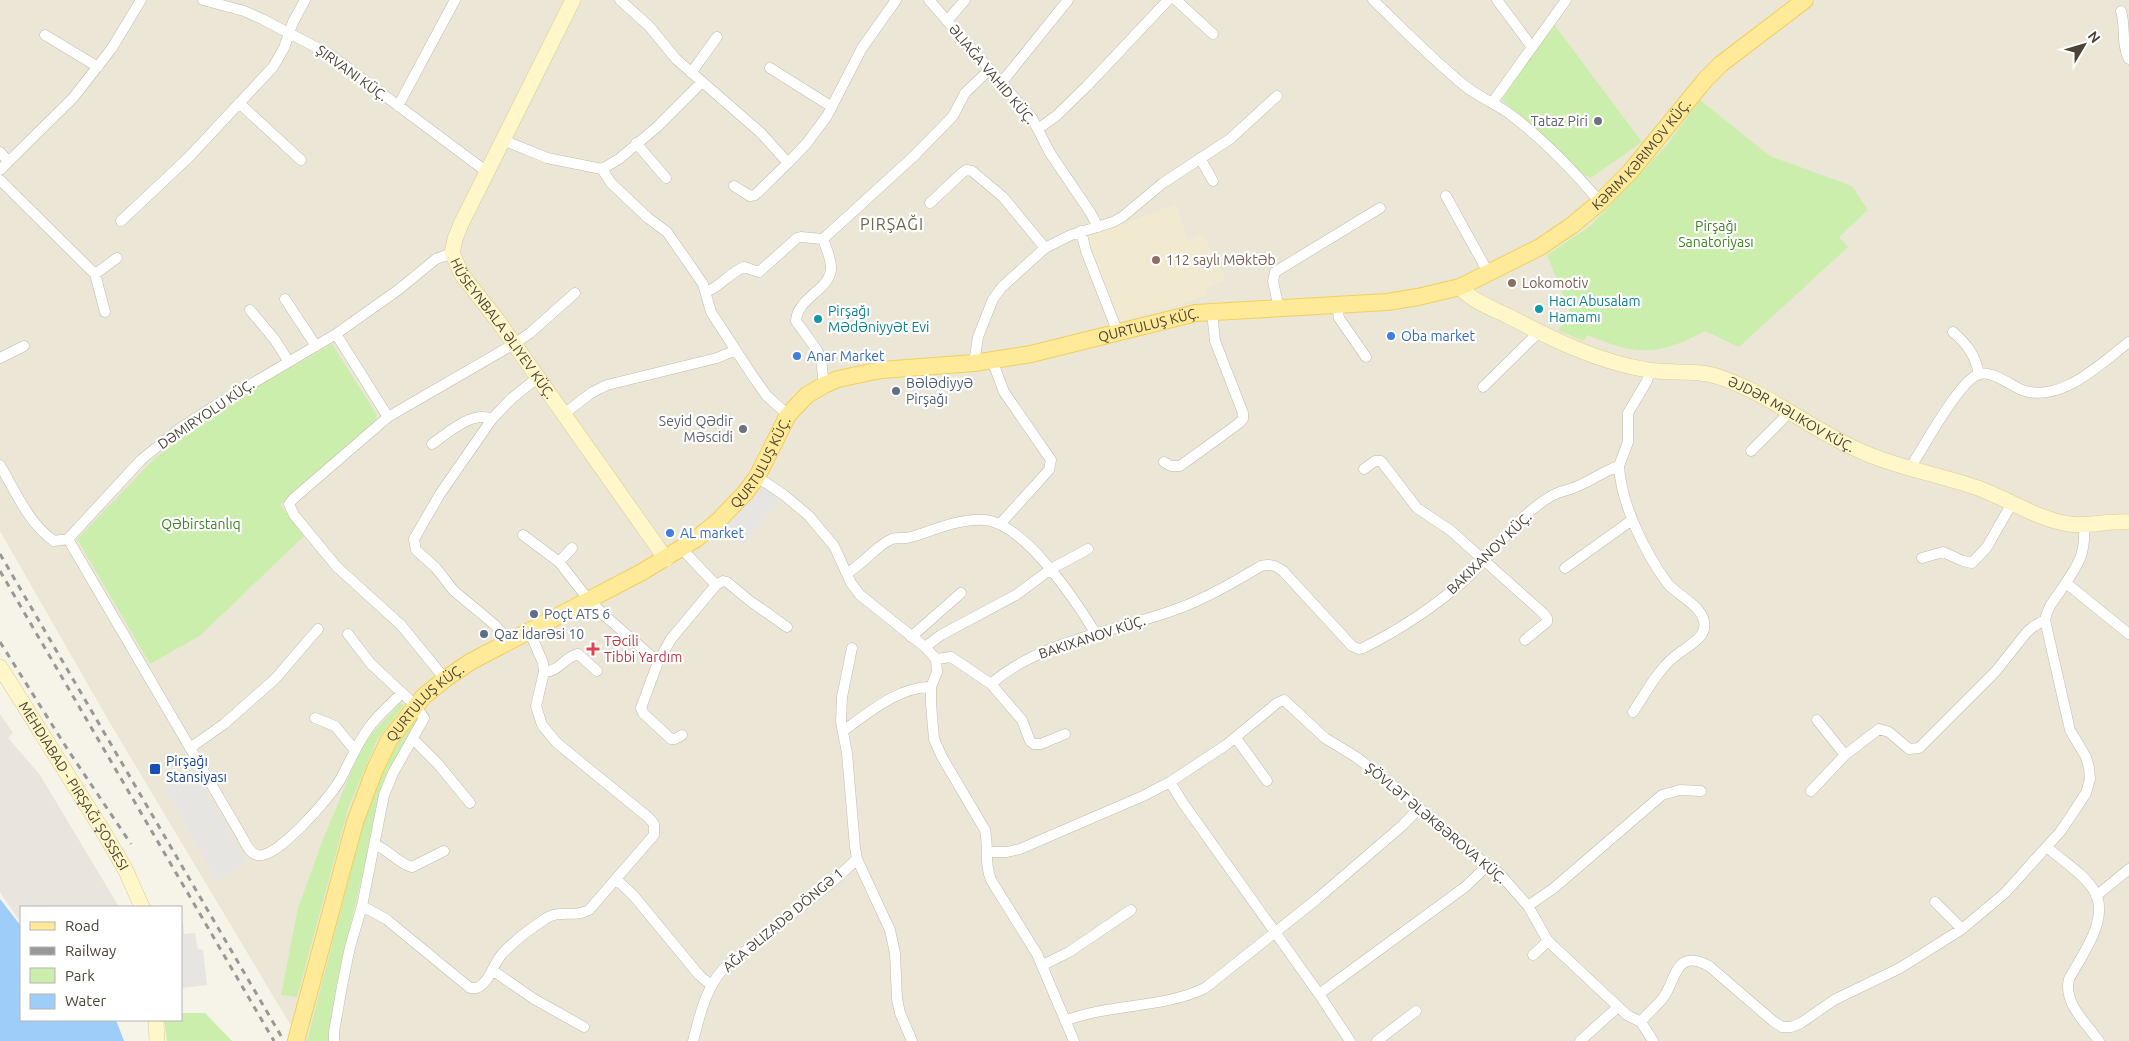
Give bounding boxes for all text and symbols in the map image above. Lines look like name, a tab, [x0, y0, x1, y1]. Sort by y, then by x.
street label: ƏLIAĞA VAHID KÜÇ.	[946, 20, 1039, 127]
north arrow	[2059, 20, 2109, 70]
text: N	[2085, 28, 2104, 46]
street label: ŞIRVANI KÜÇ.	[313, 41, 391, 104]
street label: KƏRIM KƏRIMOV KÜÇ.	[1589, 96, 1694, 213]
place label: Tataz Piri	[1531, 113, 1588, 129]
marker: Tataz Piri	[1592, 115, 1604, 127]
district label: PIRŞAĞI	[860, 214, 924, 233]
park label: Pirşağı Sanatoriyası	[1678, 218, 1754, 250]
place label: 112 saylı Məktəb	[1166, 252, 1276, 268]
marker: 112 saylı Məktəb	[1150, 254, 1162, 266]
street label: HÜSEYNBALA ƏLIYEV KÜÇ.	[447, 255, 558, 402]
place label: Lokomotiv	[1522, 275, 1588, 291]
marker: Lokomotiv	[1506, 277, 1518, 289]
place label: Hacı Abusalam Hamamı	[1549, 293, 1641, 325]
place label: Pirşağı Mədəniyyət Evi	[828, 303, 929, 335]
marker: Hacı Abusalam Hamamı	[1533, 303, 1545, 315]
street label: QURTULUŞ KÜÇ.	[1096, 305, 1200, 345]
marker: Pirşağı Mədəniyyət Evi	[812, 313, 824, 325]
place label: Oba market	[1401, 328, 1476, 344]
marker: Oba market	[1385, 330, 1397, 342]
place label: Anar Market	[807, 348, 885, 364]
marker: Anar Market	[791, 350, 803, 362]
street label: ƏJDƏR MƏLIKOV KÜÇ.	[1726, 373, 1857, 455]
street label: DƏMIRYOLU KÜÇ.	[154, 375, 257, 452]
place label: Bələdiyyə Pirşağı	[906, 375, 973, 407]
marker: Bələdiyyə Pirşağı	[890, 385, 902, 397]
place label: Seyid Qədir Məscidi	[659, 413, 734, 445]
street label: QURTULUŞ KÜÇ.	[727, 414, 794, 511]
marker: Seyid Qədir Məscidi	[737, 423, 749, 435]
street label: BAKIXANOV KÜÇ.	[1443, 508, 1535, 597]
park label: Qəbirstanlıq	[161, 516, 241, 532]
place label: AL market	[680, 525, 745, 541]
marker: AL market	[664, 527, 676, 539]
place label: Poçt ATS 6	[544, 606, 610, 622]
marker: Poçt ATS 6	[528, 608, 540, 620]
street label: BAKIXANOV KÜÇ.	[1036, 611, 1147, 662]
place label: Qaz İdarəsi 10	[494, 626, 584, 642]
marker: Qaz İdarəsi 10	[478, 628, 490, 640]
place label: Təcili Tibbi Yardım	[604, 633, 682, 665]
marker: Təcili Tibbi Yardım	[586, 642, 600, 656]
street label: QURTULUŞ KÜÇ.	[383, 660, 467, 745]
street label: MEHDIABAD - PIRŞAĞI ŞOSSESI	[16, 698, 132, 873]
place label: Pirşağı Stansiyası	[166, 753, 227, 785]
street label: ŞÖVLƏT ƏLƏKBƏROVA KÜÇ.	[1362, 759, 1510, 887]
marker: Pirşağı Stansiyası	[148, 762, 162, 776]
street label: AĞA ƏLIZADƏ DÖNGƏ 1	[719, 864, 846, 975]
legend	[20, 906, 182, 1021]
text: Road	[65, 917, 100, 934]
text: Railway	[65, 942, 116, 959]
text: Park	[65, 967, 95, 984]
text: Water	[65, 992, 106, 1009]

